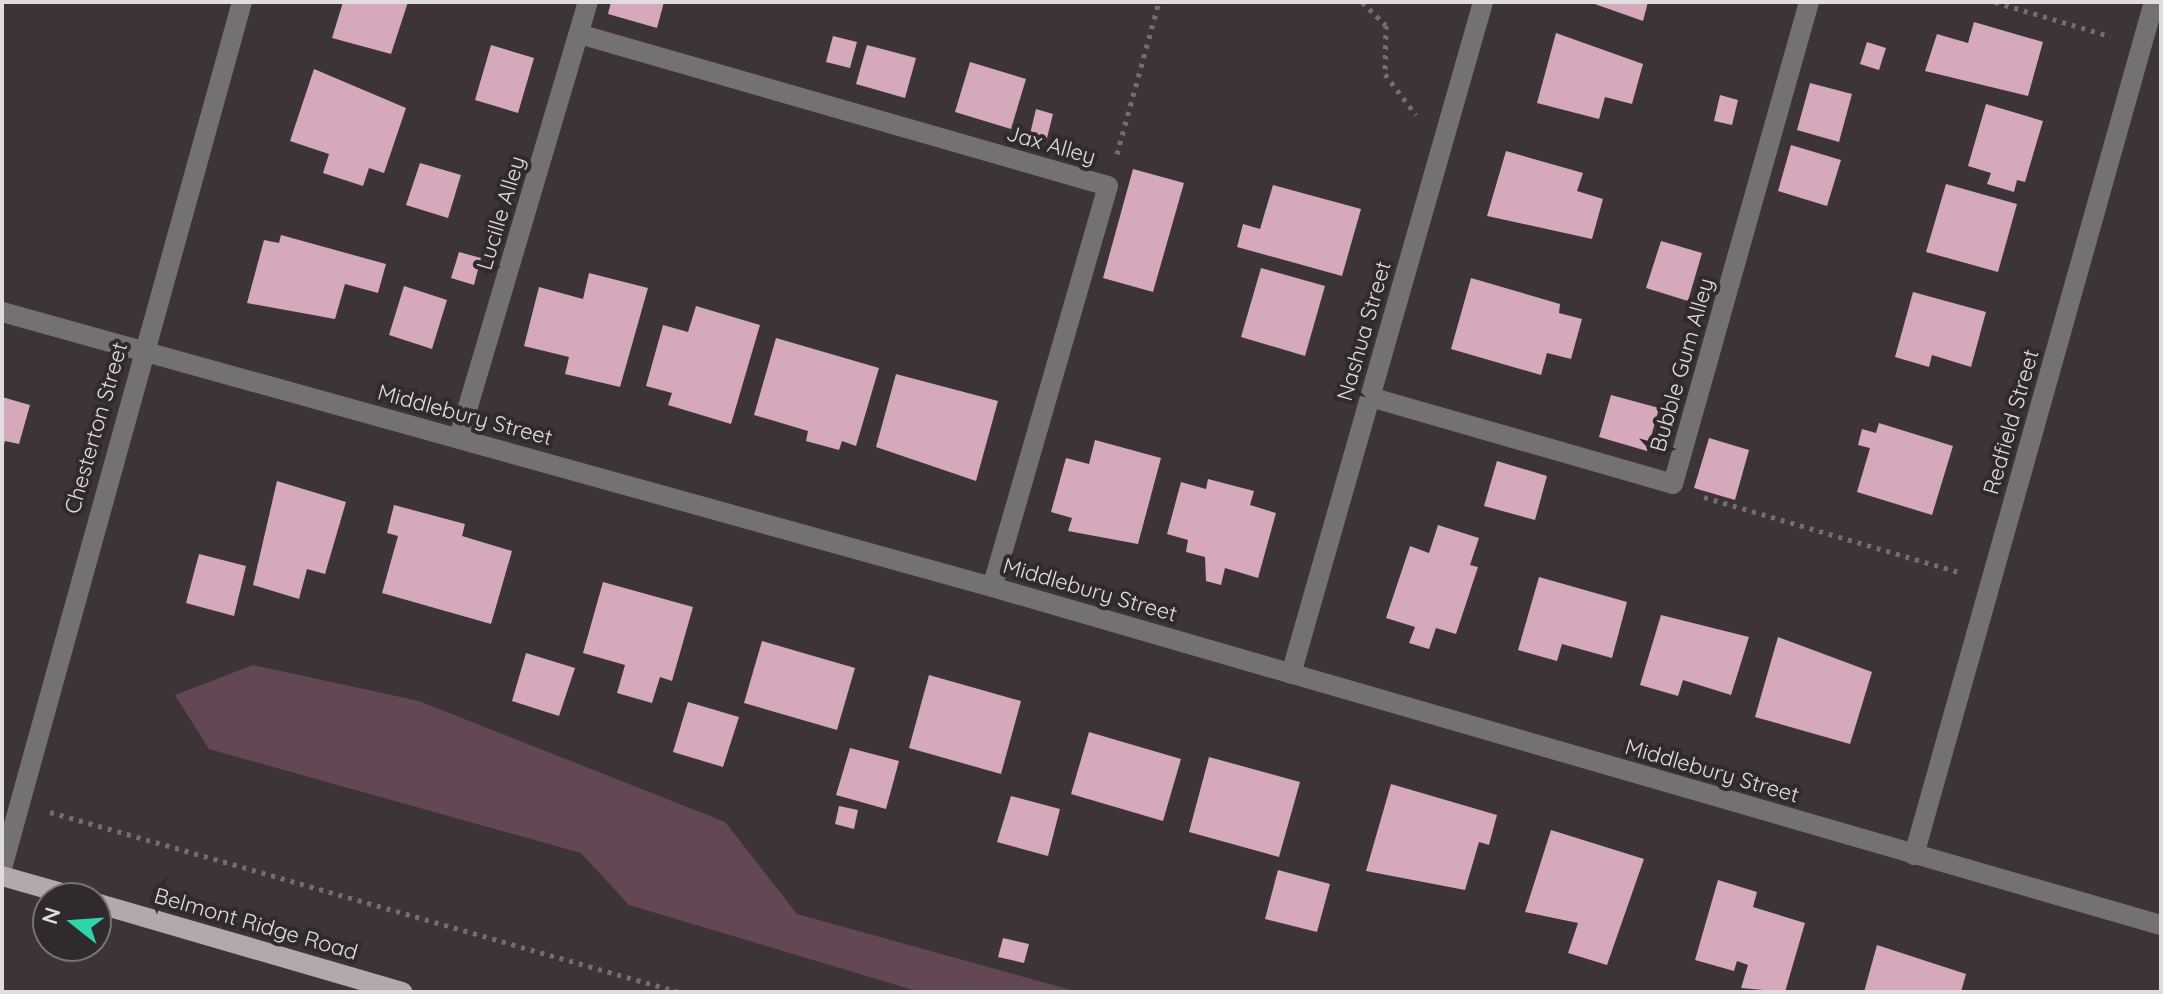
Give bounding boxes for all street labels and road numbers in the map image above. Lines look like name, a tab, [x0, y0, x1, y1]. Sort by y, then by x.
street label: Jax Alley	[1003, 120, 1099, 170]
street label: Lucille Alley	[471, 153, 531, 273]
street label: Nashua Street	[1331, 258, 1397, 404]
street label: Bubble Gum Alley	[1645, 275, 1719, 455]
street label: Chesterton Street	[59, 339, 133, 517]
street label: Redfield Street	[1978, 346, 2044, 498]
street label: Middlebury Street	[375, 379, 555, 451]
street label: Middlebury Street	[1000, 553, 1180, 627]
street label: Middlebury Street	[1622, 734, 1802, 808]
street label: Belmont Ridge Road	[151, 882, 361, 966]

